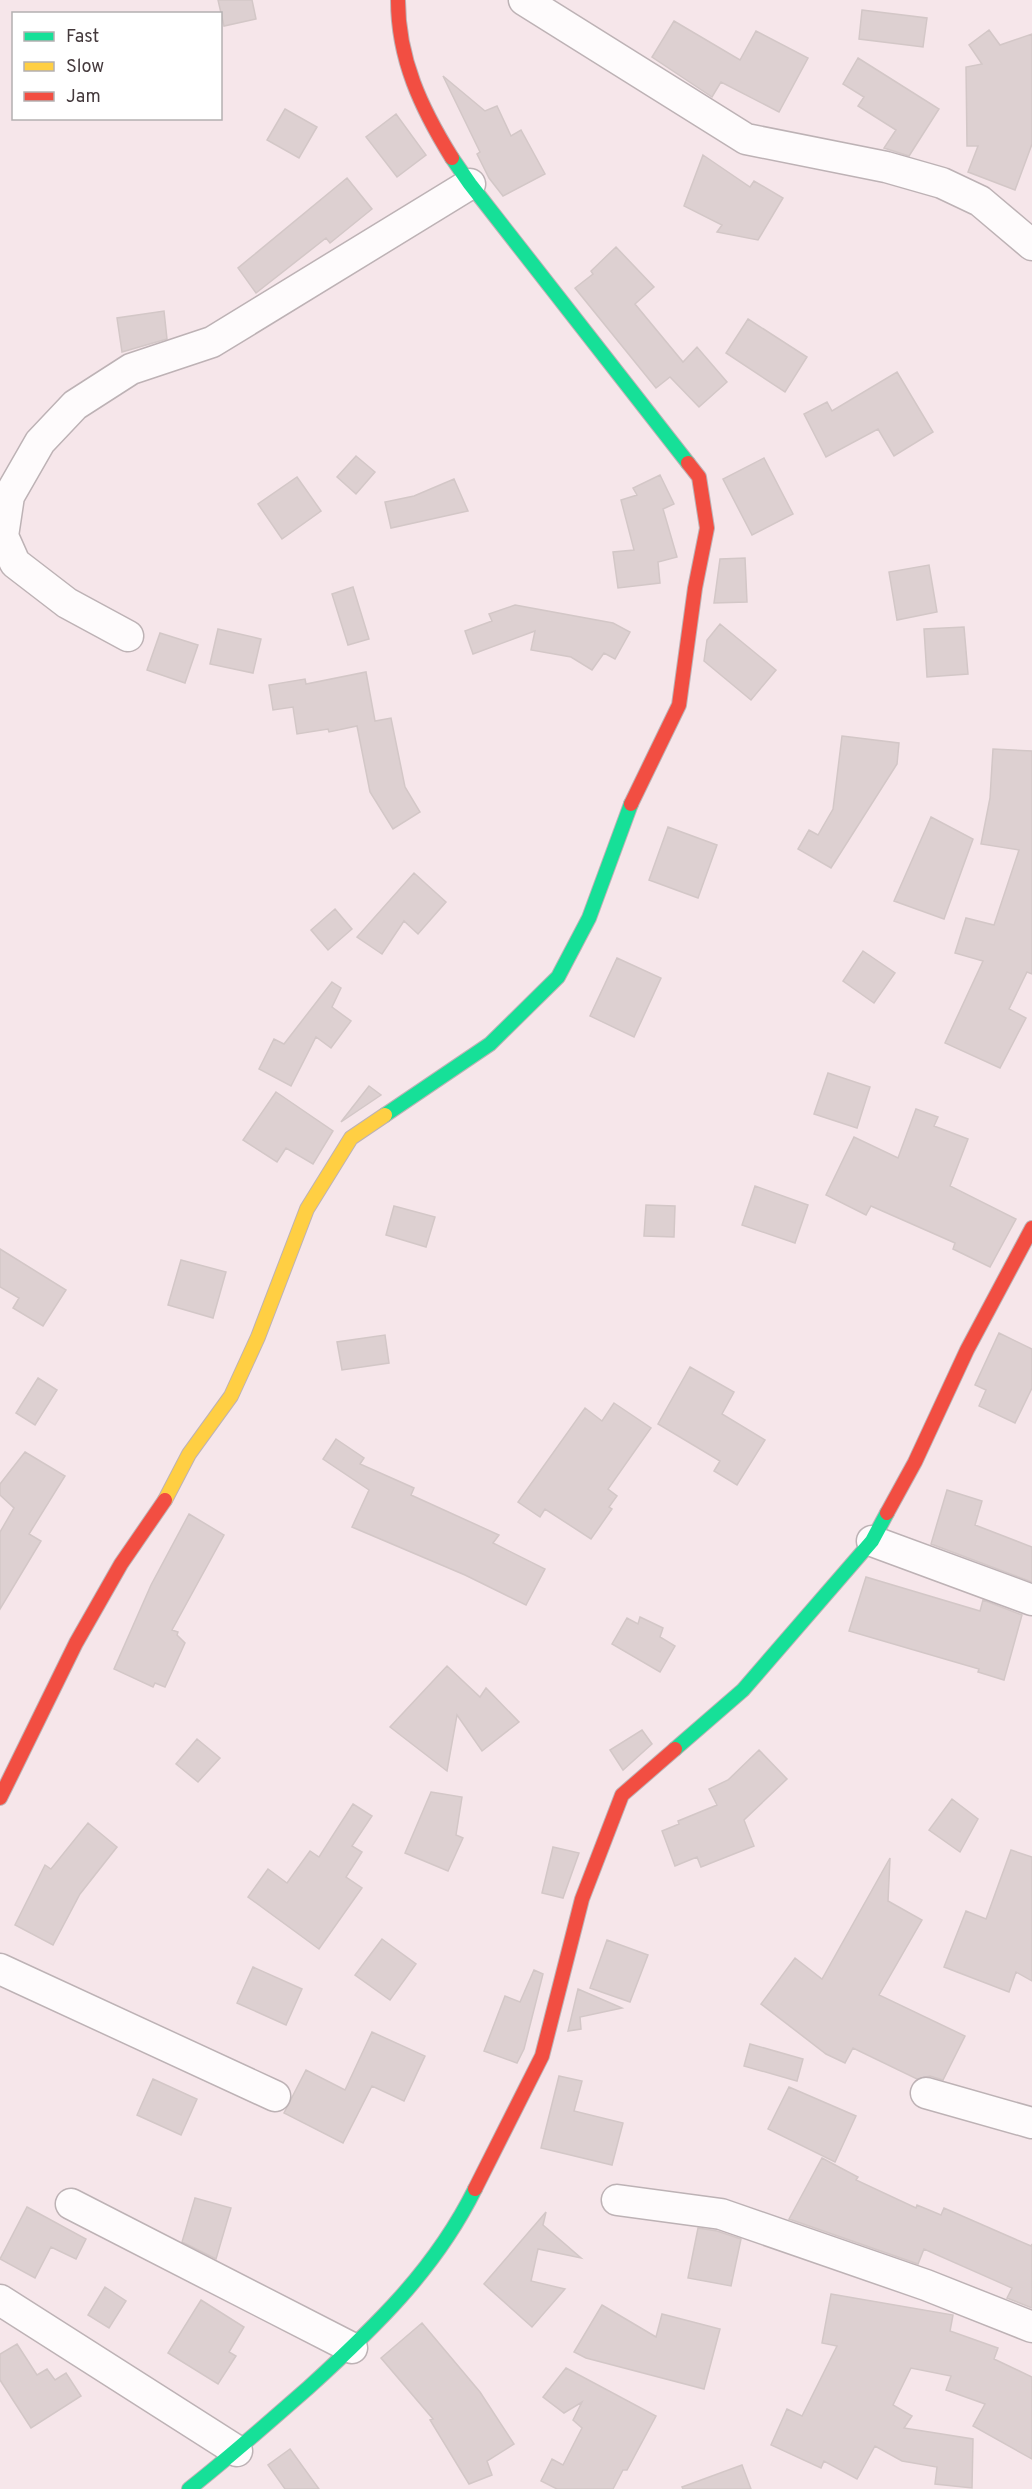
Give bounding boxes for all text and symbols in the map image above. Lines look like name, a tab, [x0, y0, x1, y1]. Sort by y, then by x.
legend	[12, 12, 222, 120]
text: Fast	[66, 26, 99, 49]
text: Slow	[66, 56, 104, 79]
text: Jam	[66, 86, 101, 109]

